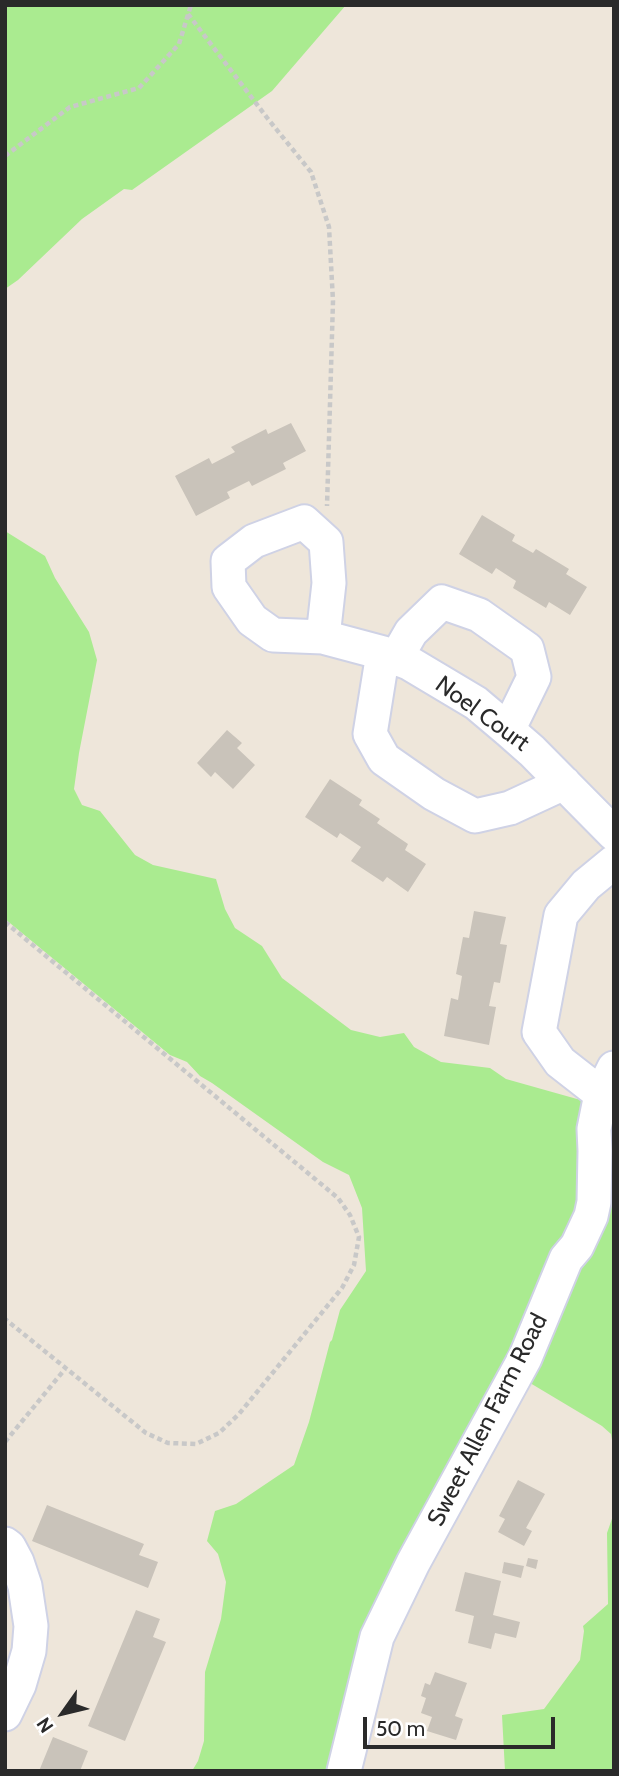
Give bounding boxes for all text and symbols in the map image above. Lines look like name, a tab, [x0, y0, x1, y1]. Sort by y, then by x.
street label: Noel Court	[429, 670, 535, 758]
street label: Sweet Allen Farm Road	[422, 1309, 554, 1531]
north arrow	[28, 1678, 98, 1748]
scale bar	[367, 1702, 560, 1746]
text: N	[32, 1713, 58, 1737]
text: 50 m	[376, 1716, 425, 1741]

